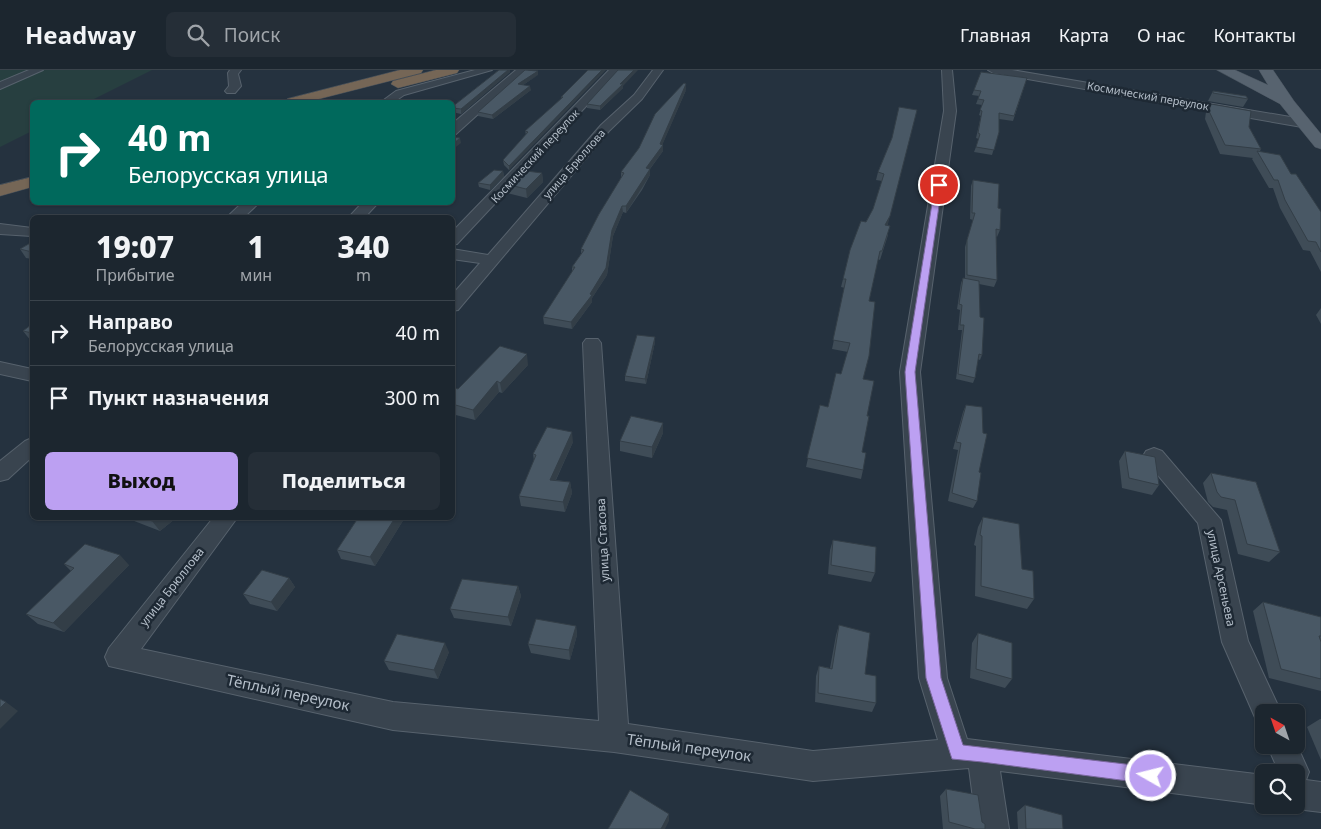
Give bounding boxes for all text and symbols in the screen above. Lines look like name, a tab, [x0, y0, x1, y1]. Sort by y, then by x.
search box	[166, 12, 516, 57]
text: Headway	[25, 18, 136, 51]
icon: search	[184, 21, 212, 49]
text: Поиск	[224, 22, 280, 48]
text: Главная	[960, 23, 1031, 47]
text: Карта	[1059, 23, 1109, 47]
text: О нас	[1137, 23, 1185, 47]
text: Контакты	[1213, 23, 1296, 47]
street label: Космический переулок	[1086, 77, 1210, 114]
street label: Космический переулок	[487, 105, 582, 206]
text: 40 m	[128, 114, 211, 161]
icon: right	[45, 120, 110, 185]
street label: улица Брюллова	[539, 126, 608, 202]
text: Белорусская улица	[128, 159, 329, 189]
pin	[918, 164, 960, 206]
icon: arrive	[925, 171, 953, 199]
text: 19:07	[96, 226, 174, 267]
text: 1	[247, 226, 265, 267]
text: 340	[338, 226, 390, 267]
text: Прибытие	[95, 264, 175, 286]
text: мин	[240, 264, 272, 286]
text: m	[356, 264, 371, 286]
text: Направо	[88, 309, 173, 335]
icon: right	[45, 319, 73, 347]
text: 40 m	[396, 320, 440, 346]
text: Белорусская улица	[88, 335, 234, 357]
icon: arrive	[45, 384, 73, 412]
text: Пункт назначения	[88, 385, 269, 411]
text: 300 m	[385, 385, 440, 411]
button: Выход	[45, 452, 238, 510]
button: Поделиться	[248, 452, 440, 510]
street label: улица Стасова	[592, 498, 613, 582]
street label: улица Арсеньева	[1203, 528, 1240, 628]
street label: улица Брюллова	[135, 544, 208, 630]
street label: Тёплый переулок	[225, 669, 352, 715]
north arrow	[1255, 704, 1305, 754]
map controls	[1255, 704, 1305, 814]
street label: Тёплый переулок	[626, 728, 753, 766]
position arrow	[1124, 749, 1176, 801]
button: search	[1255, 764, 1305, 814]

